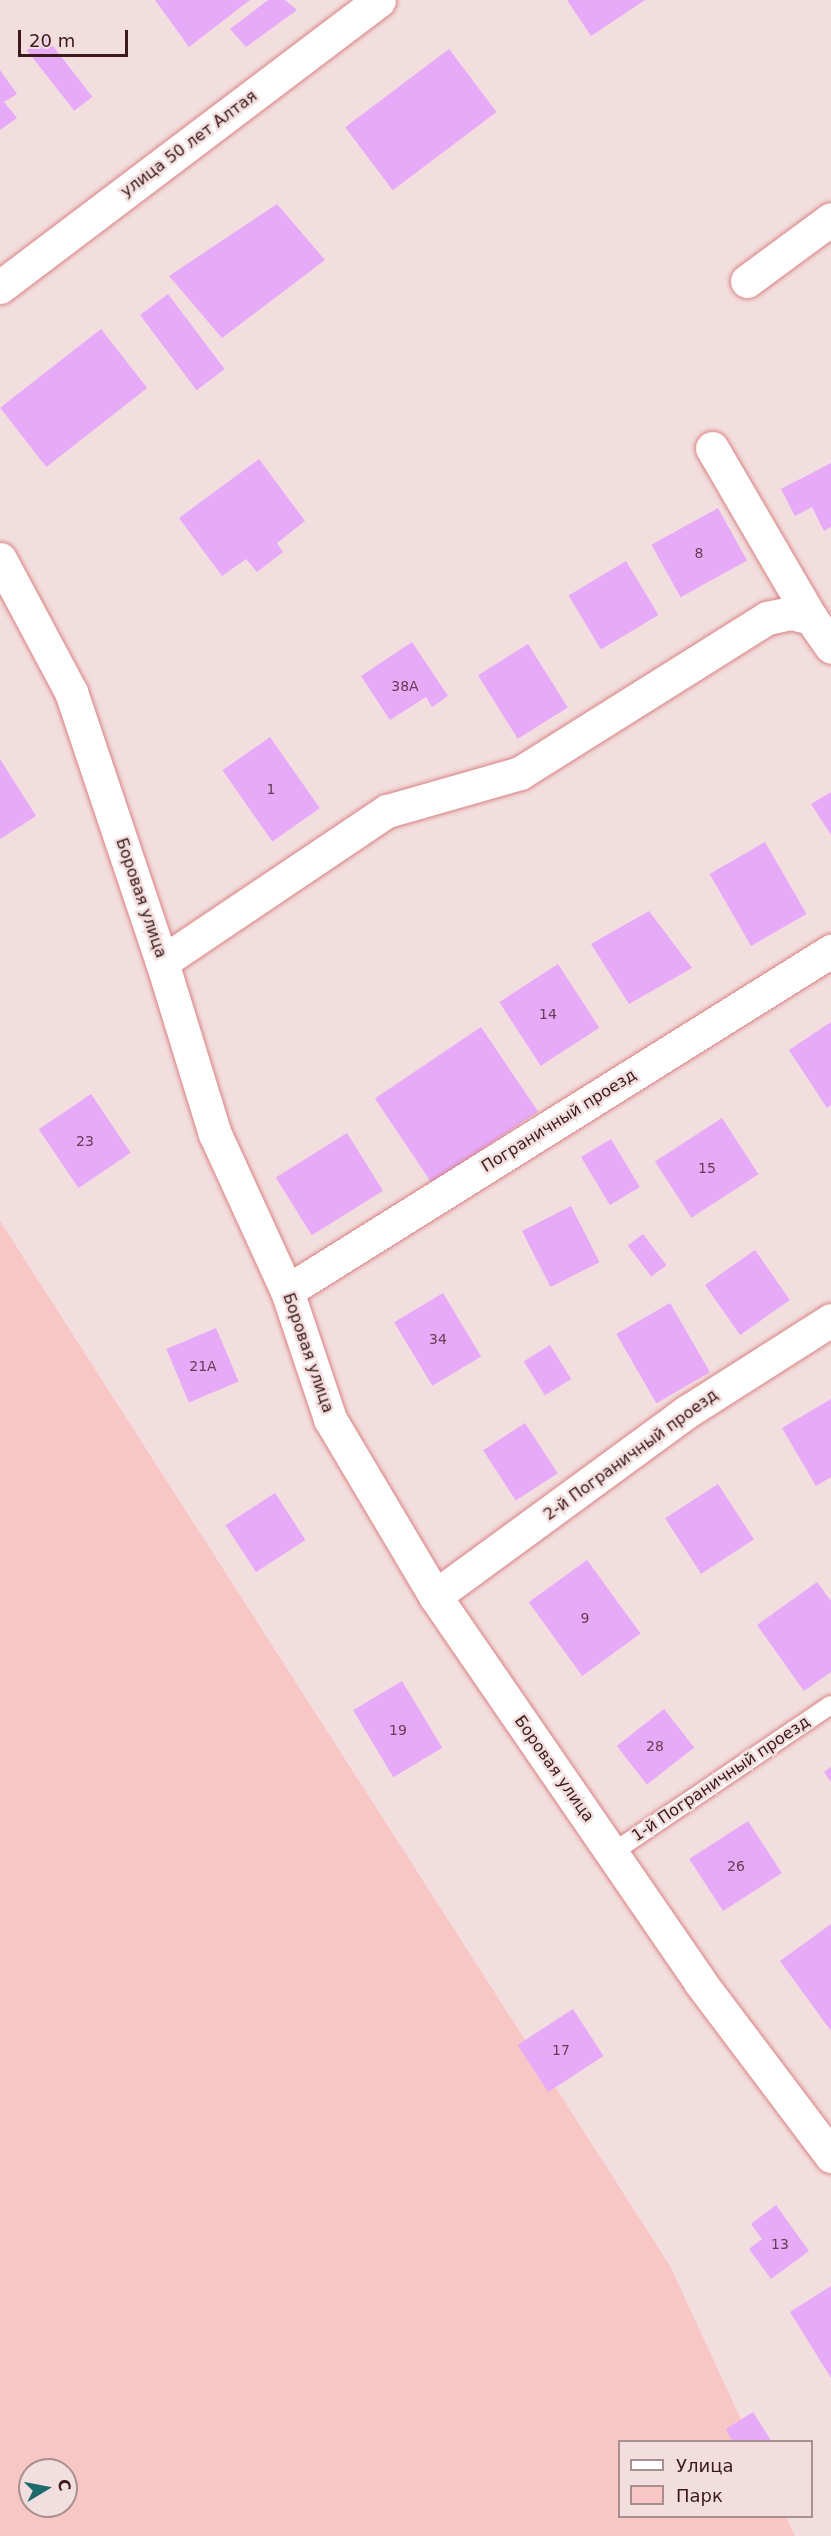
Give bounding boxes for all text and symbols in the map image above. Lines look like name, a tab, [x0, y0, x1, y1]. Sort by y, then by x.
scale bar	[21, 18, 130, 56]
text: 20 m	[29, 30, 75, 51]
street label: улица 50 лет Алтая	[117, 86, 261, 202]
house number: 8	[695, 545, 703, 561]
house number: 38А	[391, 678, 419, 694]
house number: 1	[267, 781, 275, 797]
street label: Боровая улица	[112, 836, 170, 960]
house number: 14	[539, 1006, 557, 1022]
street label: Пограничный проезд	[478, 1065, 640, 1177]
house number: 23	[76, 1133, 94, 1149]
house number: 15	[698, 1160, 716, 1176]
street label: Боровая улица	[279, 1291, 337, 1415]
house number: 34	[429, 1331, 447, 1347]
house number: 21А	[189, 1358, 217, 1374]
street label: 2-й Пограничный проезд	[540, 1385, 722, 1525]
house number: 9	[581, 1610, 589, 1626]
street label: Боровая улица	[510, 1712, 598, 1826]
street label: 1-й Пограничный проезд	[628, 1712, 814, 1846]
house number: 19	[389, 1722, 407, 1738]
house number: 28	[646, 1738, 664, 1754]
house number: 26	[727, 1858, 745, 1874]
house number: 17	[552, 2042, 570, 2058]
house number: 13	[771, 2236, 789, 2252]
legend	[618, 2440, 813, 2518]
text: Улица	[676, 2455, 733, 2476]
north arrow	[18, 2458, 78, 2518]
text: С	[54, 2478, 75, 2493]
text: Парк	[676, 2485, 723, 2506]

